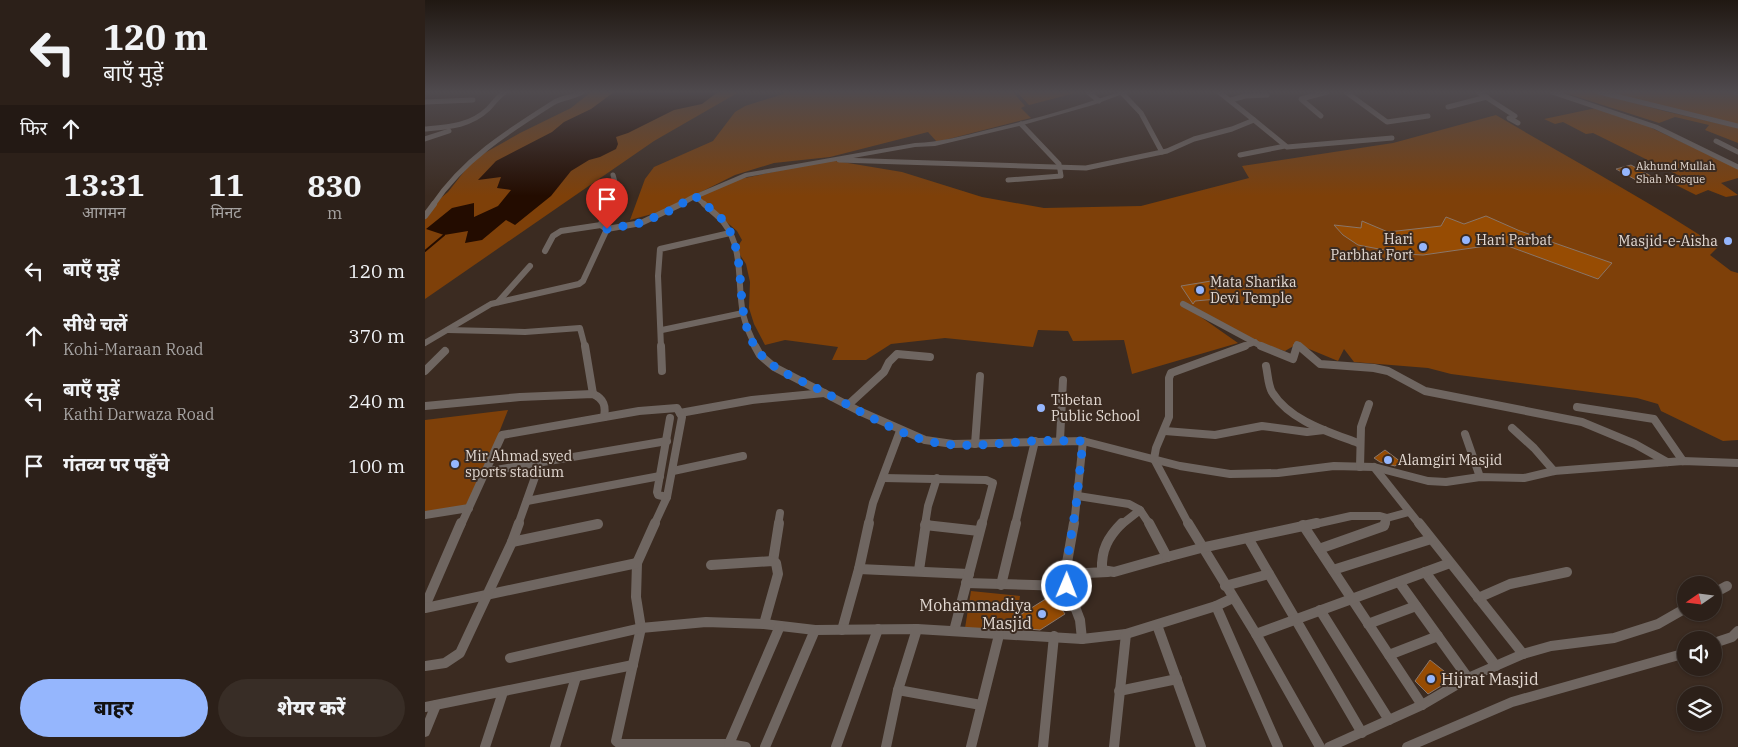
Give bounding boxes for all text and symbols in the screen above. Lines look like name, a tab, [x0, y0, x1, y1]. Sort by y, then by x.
text: 120 m	[103, 14, 208, 60]
icon: left	[20, 20, 85, 85]
text: बाएँ मुड़ें	[103, 58, 163, 87]
icon: ahead	[57, 115, 85, 143]
text: फिर	[20, 116, 47, 140]
place label: Akhund Mullah Shah Mosque	[1636, 159, 1716, 186]
text: 13:31	[63, 165, 145, 204]
text: 11	[208, 165, 244, 204]
text: 830	[308, 166, 362, 205]
marker: Akhund Mullah Shah Mosque	[1620, 166, 1632, 178]
pin	[586, 178, 628, 229]
icon: arrive	[593, 185, 621, 213]
text: आगमन	[82, 202, 126, 222]
text: मिनट	[211, 202, 241, 222]
text: m	[327, 203, 342, 223]
place label: Hari Parbhat Fort	[1330, 230, 1413, 264]
place label: Hari Parbat	[1476, 231, 1552, 249]
place label: Masjid-e-Aisha	[1618, 232, 1718, 250]
marker: Hari Parbat	[1460, 234, 1472, 246]
marker: Masjid-e-Aisha	[1722, 235, 1734, 247]
marker: Hari Parbhat Fort	[1417, 241, 1429, 253]
icon: left	[20, 257, 48, 285]
text: बाएँ मुड़ें	[63, 257, 120, 281]
text: 120 m	[348, 259, 405, 283]
place label: Mata Sharika Devi Temple	[1210, 273, 1297, 307]
marker: Mata Sharika Devi Temple	[1194, 284, 1206, 296]
text: सीधे चलें	[63, 312, 127, 336]
icon: ahead	[20, 322, 48, 350]
text: 370 m	[348, 324, 405, 348]
text: Kohi-Maraan Road	[63, 339, 204, 359]
text: बाएँ मुड़ें	[63, 377, 120, 401]
icon: left	[20, 387, 48, 415]
text: 240 m	[348, 389, 405, 413]
place label: Tibetan Public School	[1051, 391, 1140, 425]
marker: Tibetan Public School	[1035, 402, 1047, 414]
text: Kathi Darwaza Road	[63, 404, 214, 424]
place label: Mir Ahmad syed sports stadium	[465, 447, 573, 481]
place label: Alamgiri Masjid	[1398, 451, 1503, 469]
icon: arrive	[20, 452, 48, 480]
text: गंतव्य पर पहुँचे	[63, 452, 170, 476]
text: 100 m	[348, 454, 405, 478]
marker: Alamgiri Masjid	[1382, 454, 1394, 466]
marker: Mir Ahmad syed sports stadium	[449, 458, 461, 470]
position arrow	[1040, 559, 1092, 611]
north arrow	[1677, 576, 1723, 621]
map controls	[1677, 576, 1722, 731]
place label: Mohammadiya Masjid	[919, 595, 1032, 633]
marker: Mohammadiya Masjid	[1036, 608, 1048, 620]
button: sound	[1677, 631, 1722, 676]
place label: Hijrat Masjid	[1441, 669, 1539, 689]
marker: Hijrat Masjid	[1425, 673, 1437, 685]
button: बाहर	[20, 679, 208, 737]
button: शेयर करें	[218, 679, 405, 737]
button: layers	[1677, 686, 1722, 731]

